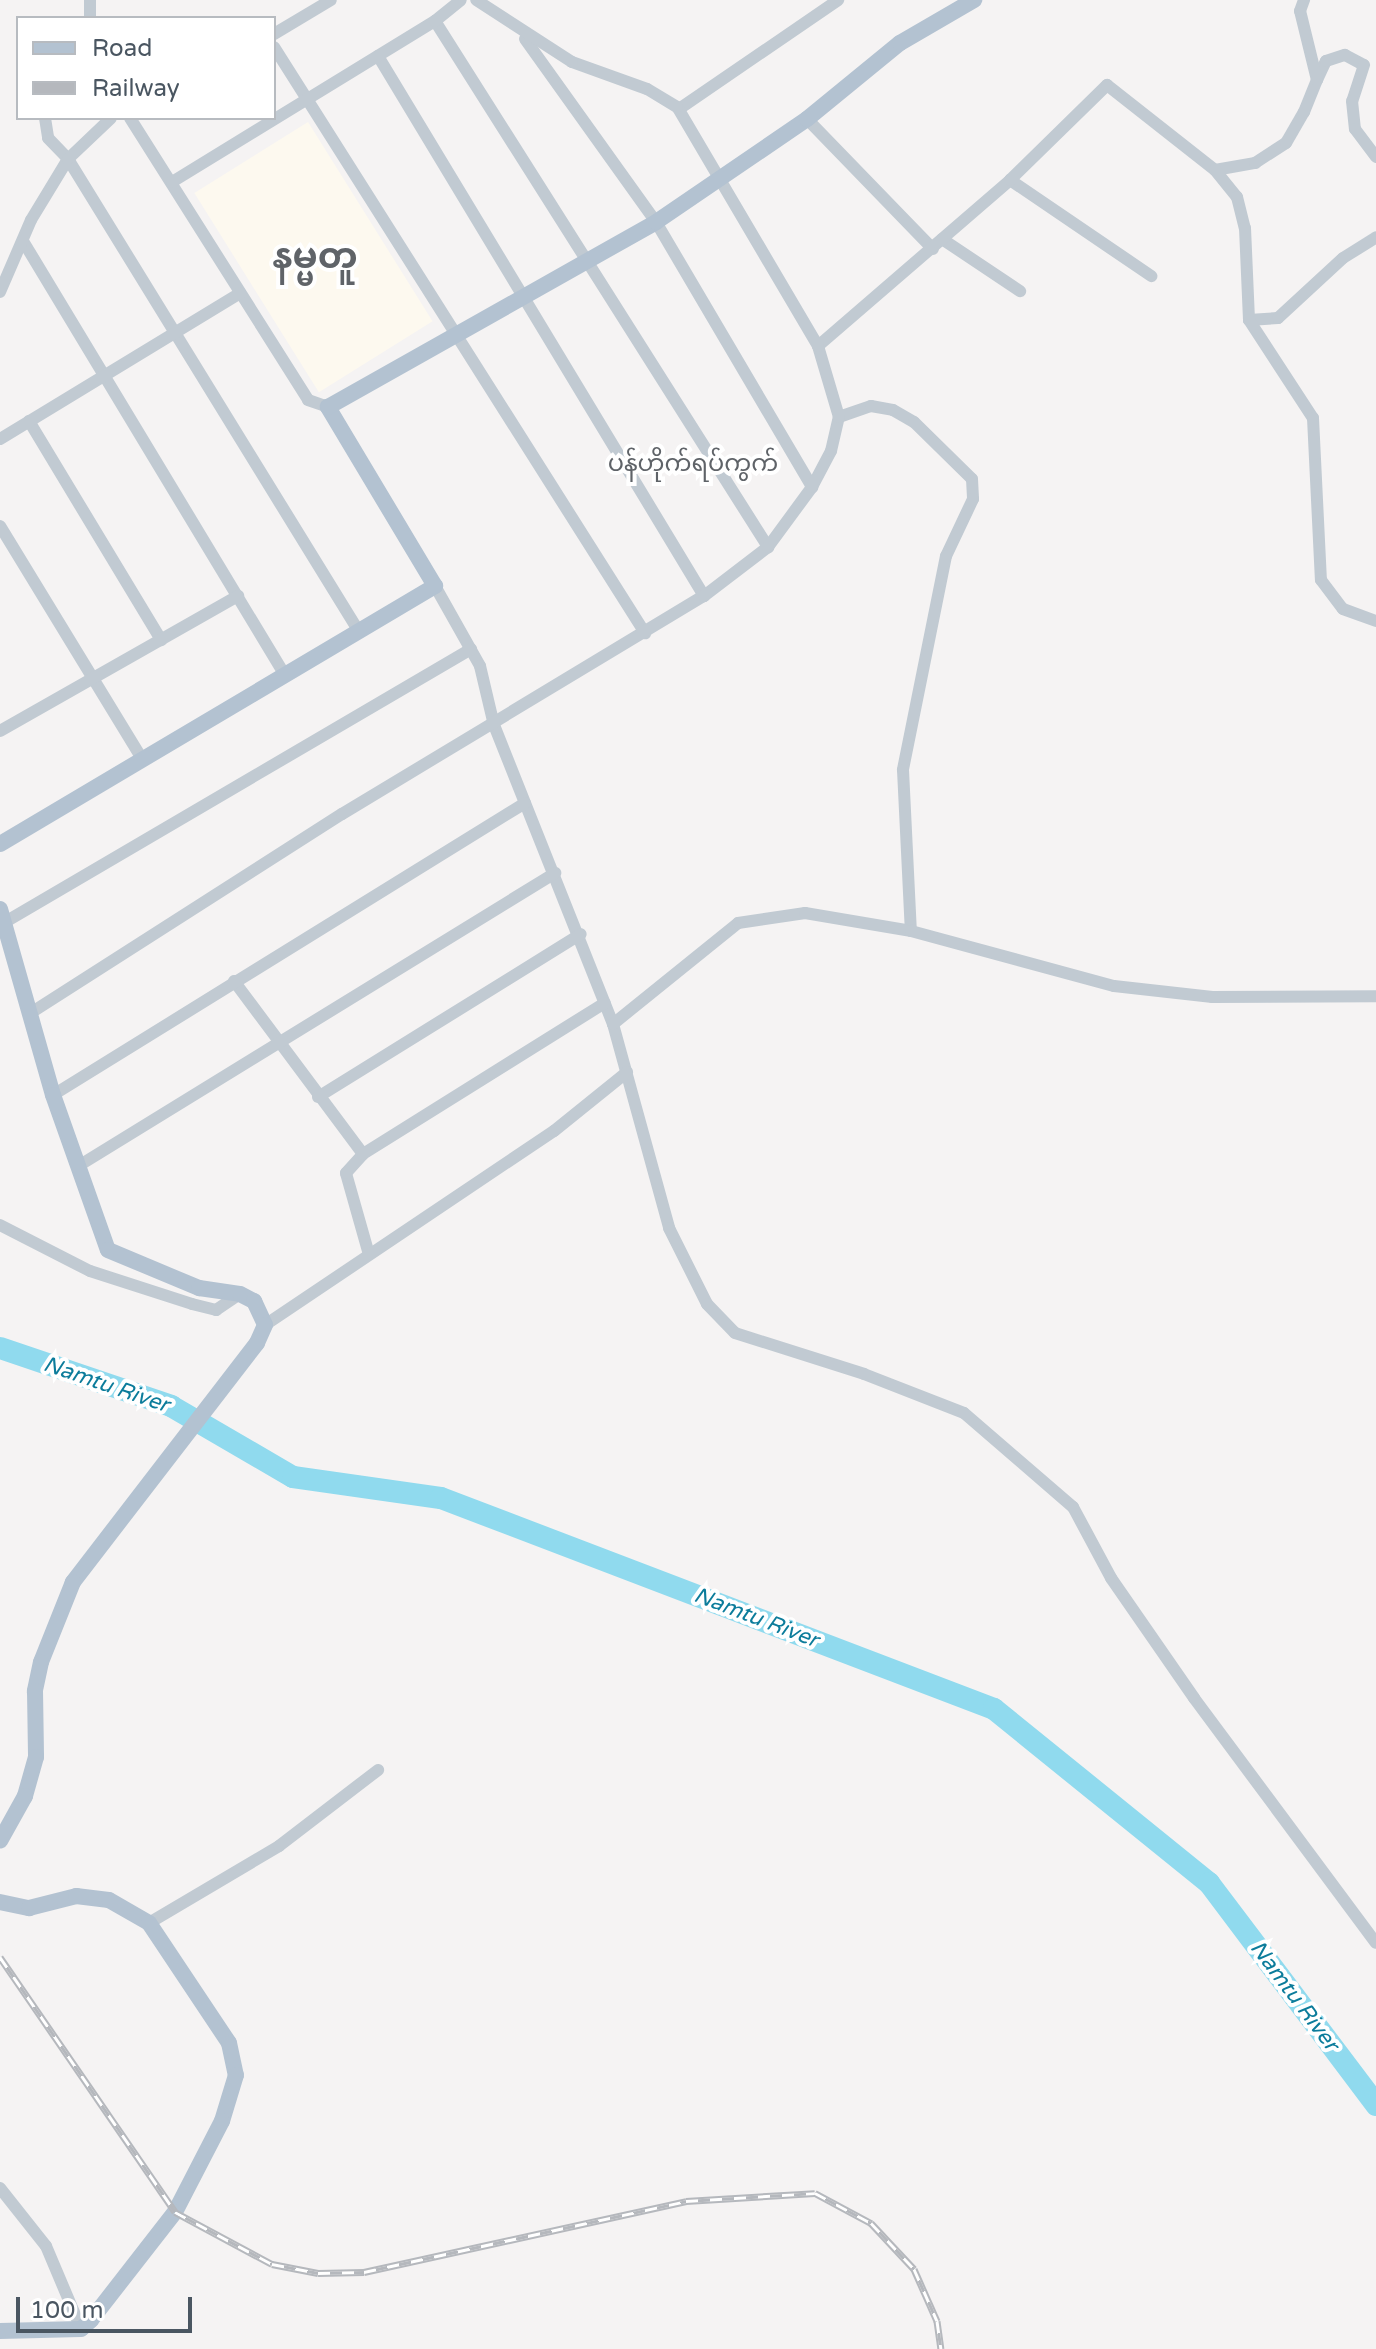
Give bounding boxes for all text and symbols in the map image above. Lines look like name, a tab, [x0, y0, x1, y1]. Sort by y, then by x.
legend	[16, 16, 276, 120]
text: Road	[92, 34, 152, 63]
text: Railway	[92, 74, 180, 103]
district label: နမ္မတူ	[272, 235, 358, 279]
district label: ပန်ဟိုက်ရပ်ကွက်	[608, 450, 778, 478]
water label: Namtu River	[40, 1351, 172, 1419]
water label: Namtu River	[690, 1582, 822, 1654]
water label: Namtu River	[1244, 1936, 1344, 2056]
scale bar	[20, 2281, 196, 2331]
text: 100 m	[30, 2296, 104, 2325]

